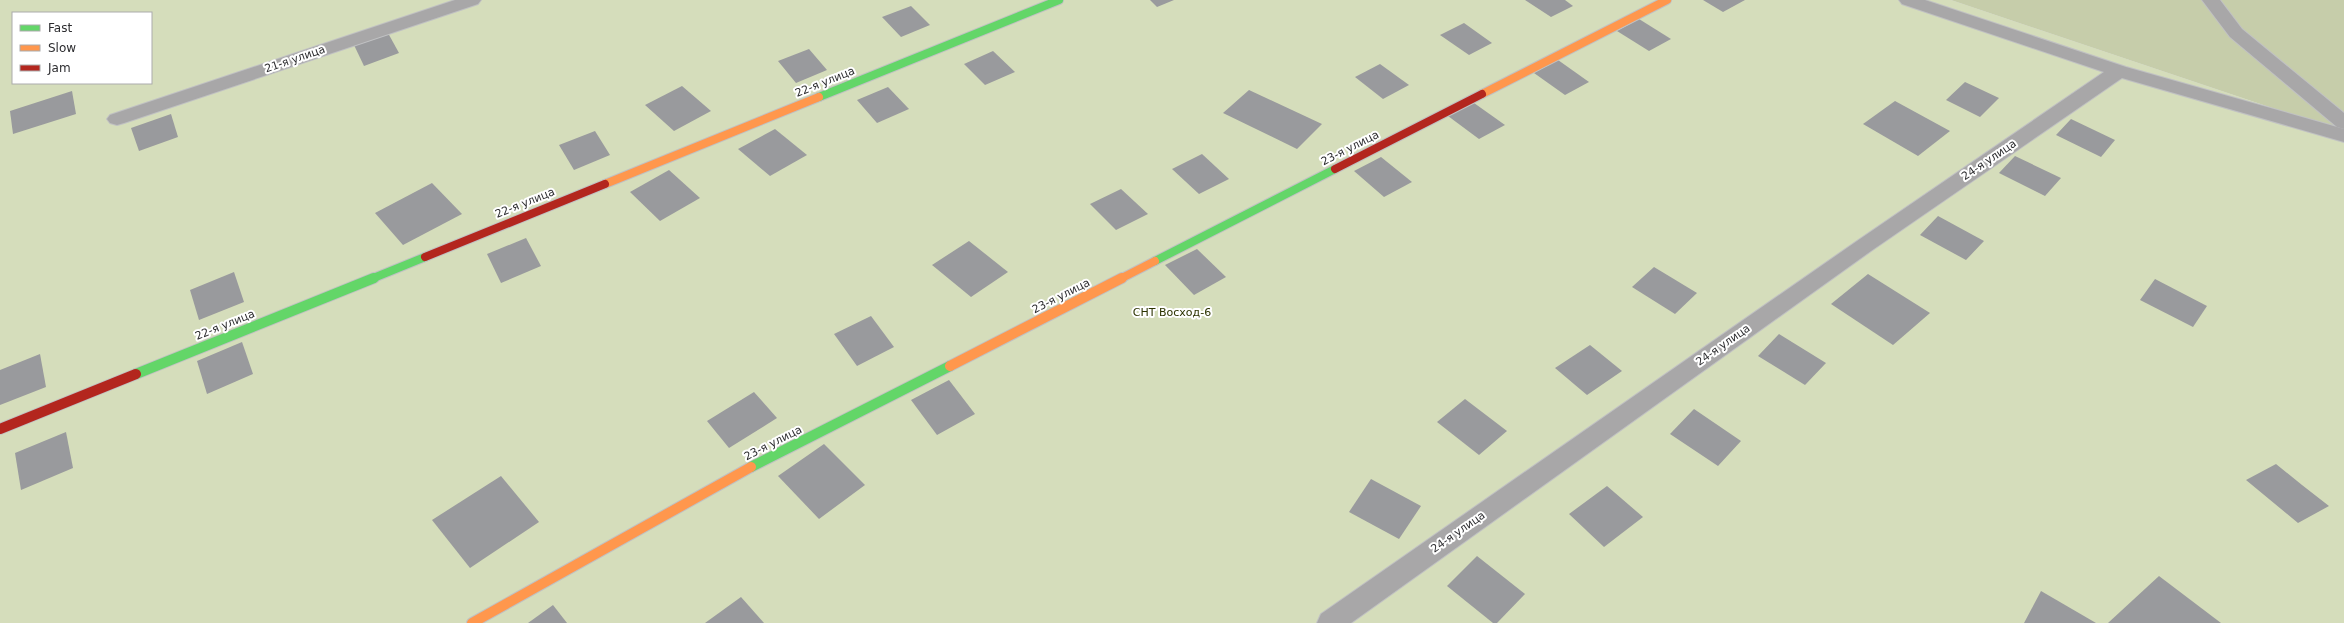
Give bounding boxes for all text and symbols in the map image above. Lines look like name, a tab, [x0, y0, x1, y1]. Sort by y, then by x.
legend	[12, 12, 152, 84]
text: Fast	[48, 21, 72, 35]
text: Slow	[48, 41, 76, 55]
street label: 21-я улица	[263, 43, 327, 75]
text: Jam	[47, 61, 71, 75]
street label: 22-я улица	[793, 64, 857, 100]
street label: 23-я улица	[1319, 128, 1381, 168]
street label: 24-я улица	[1959, 137, 2019, 183]
street label: 22-я улица	[493, 185, 557, 221]
street label: 23-я улица	[1030, 276, 1092, 316]
park label: СНТ Восход-6	[1133, 306, 1211, 319]
street label: 22-я улица	[193, 307, 257, 343]
street label: 24-я улица	[1693, 322, 1753, 368]
street label: 23-я улица	[742, 423, 804, 463]
street label: 24-я улица	[1428, 509, 1488, 555]

